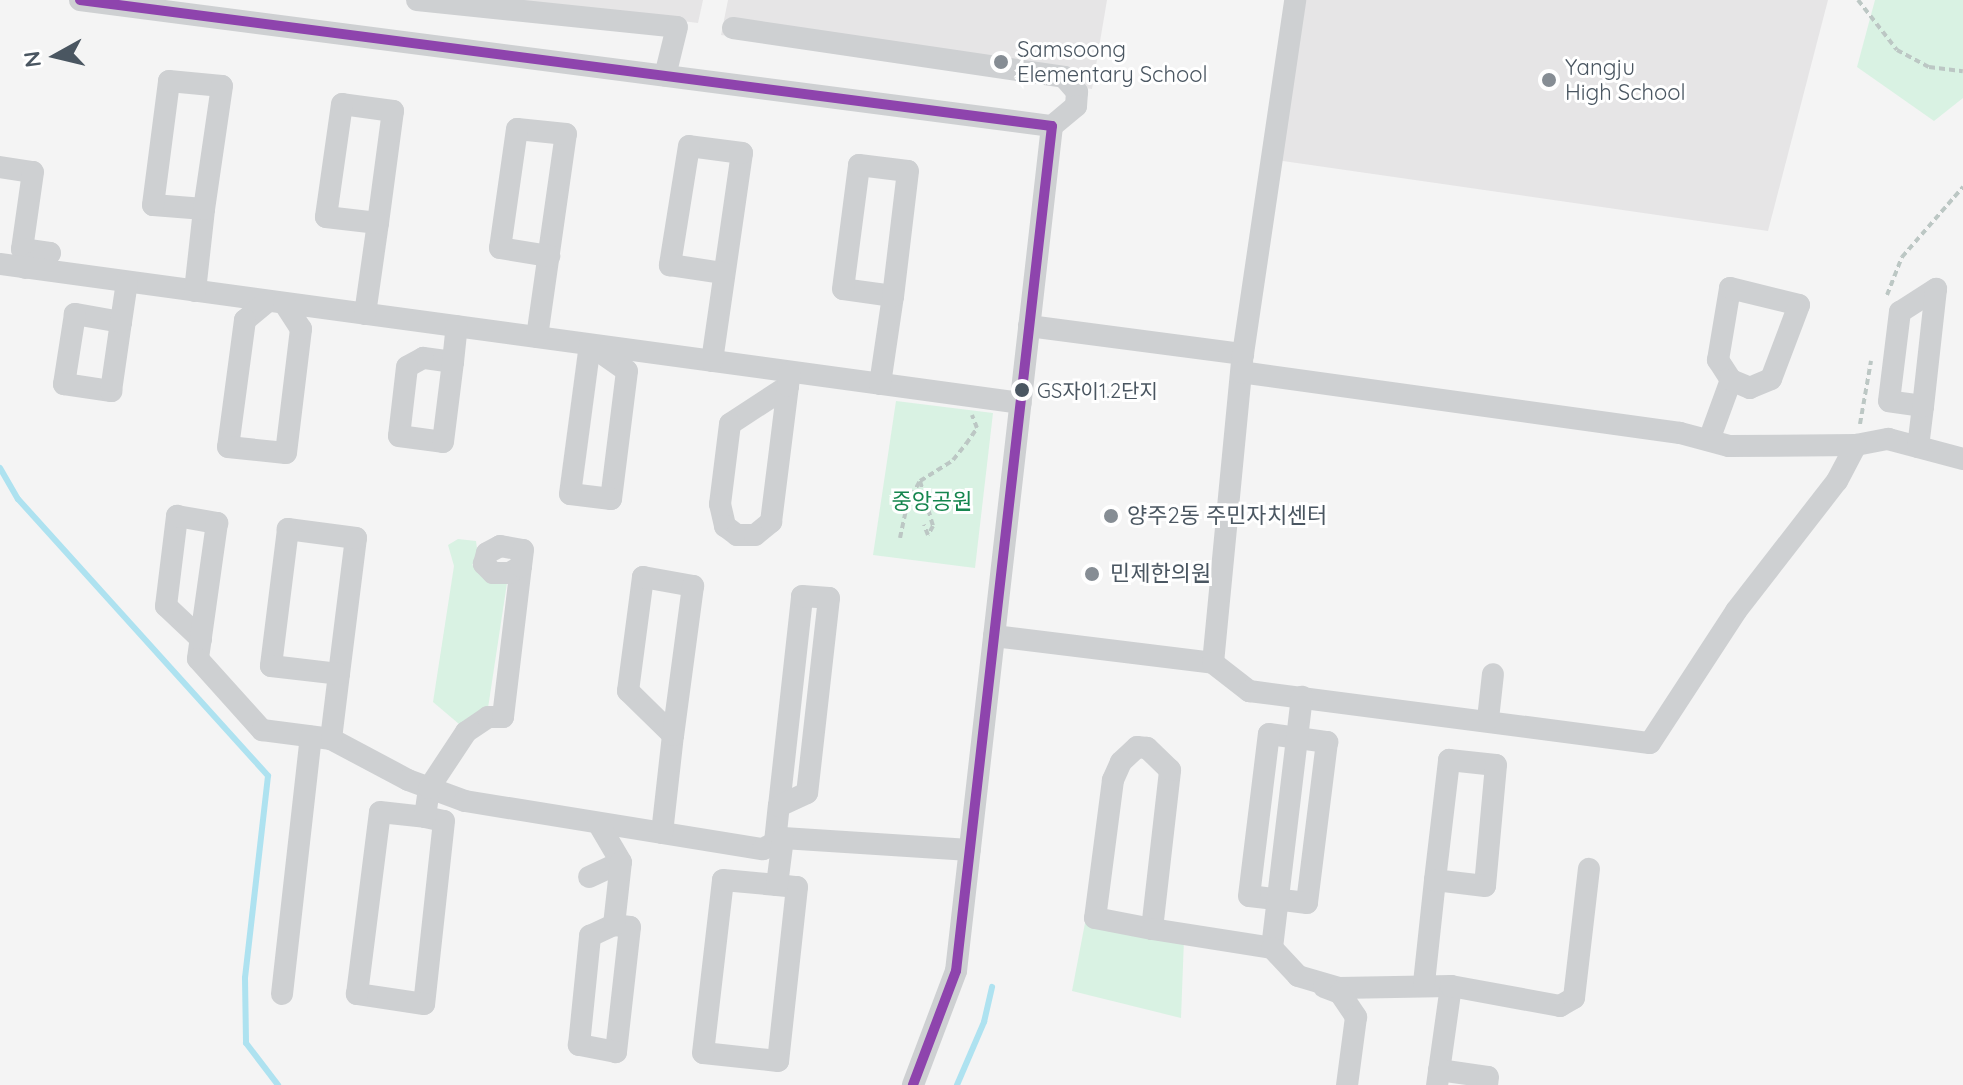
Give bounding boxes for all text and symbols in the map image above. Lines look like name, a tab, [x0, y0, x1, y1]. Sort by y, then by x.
north arrow	[16, 16, 96, 96]
place label: Samsoong Elementary School	[1017, 36, 1208, 88]
text: N	[17, 49, 47, 69]
marker: Samsoong Elementary School	[992, 53, 1010, 71]
place label: Yangju High School	[1565, 54, 1686, 106]
marker: Yangju High School	[1540, 71, 1558, 89]
place label: GS자이1.2단지	[1037, 378, 1158, 402]
marker: GS자이1.2단지	[1014, 382, 1030, 398]
park label: 중앙공원	[892, 489, 972, 515]
place label: 양주2동 주민자치센터	[1127, 503, 1327, 529]
marker: 양주2동 주민자치센터	[1102, 507, 1120, 525]
place label: 민제한의원	[1110, 561, 1211, 587]
marker: 민제한의원	[1081, 563, 1103, 585]

